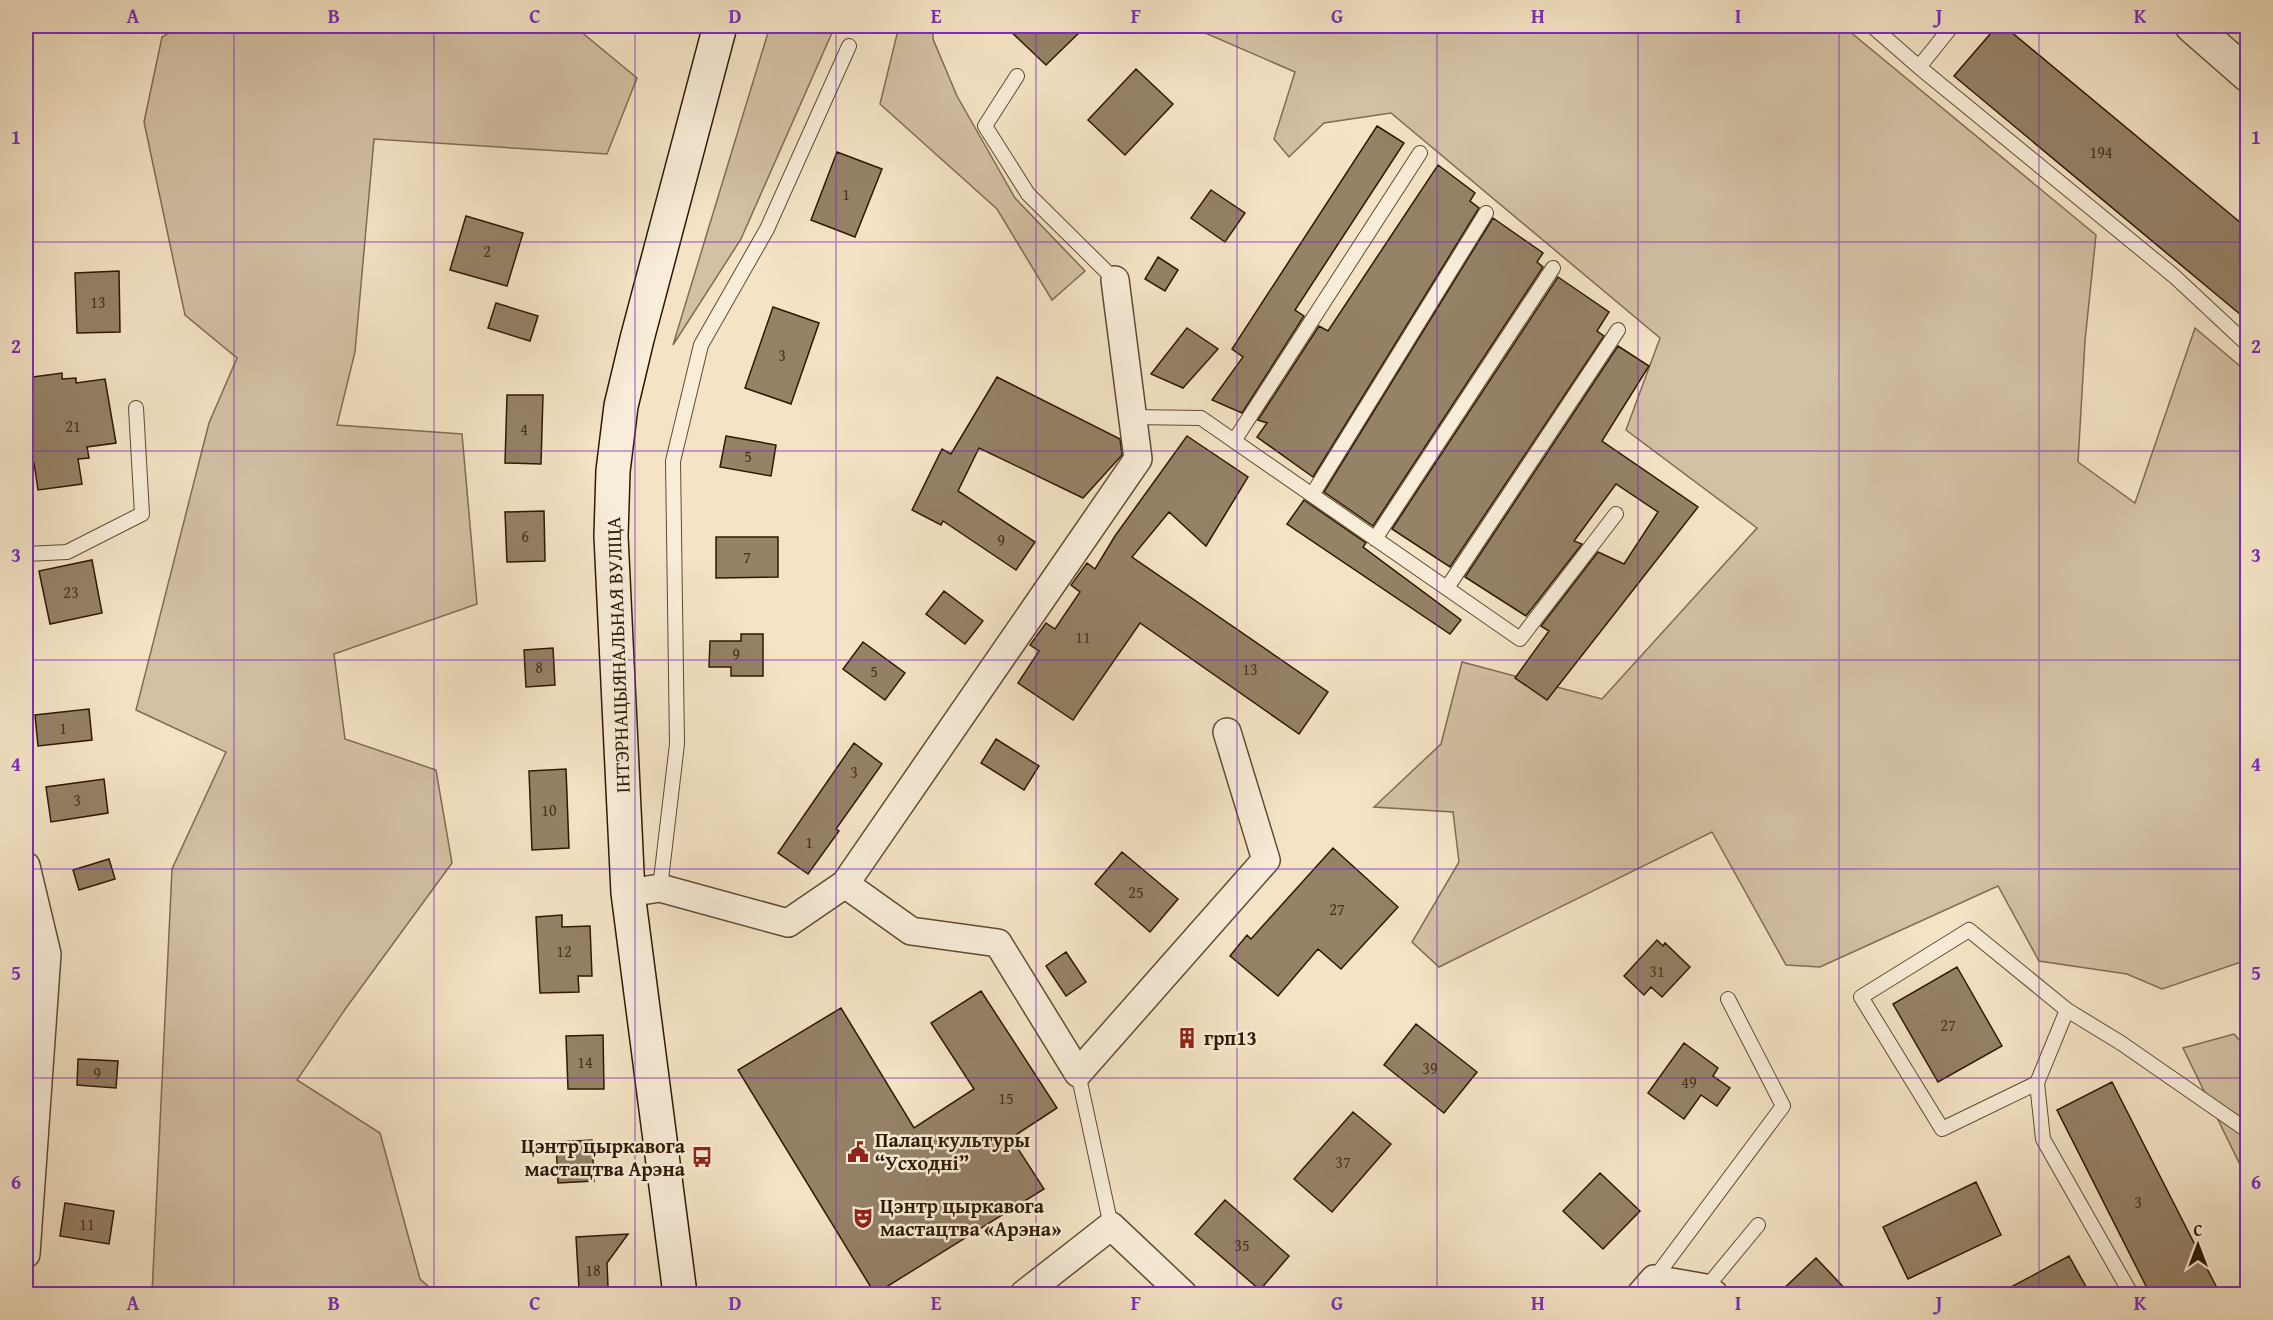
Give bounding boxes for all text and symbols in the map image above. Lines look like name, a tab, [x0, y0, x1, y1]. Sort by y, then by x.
text: A	[127, 1, 140, 30]
text: B	[328, 1, 340, 30]
text: C	[529, 1, 541, 30]
text: D	[728, 1, 742, 30]
text: E	[931, 1, 942, 30]
text: F	[1131, 1, 1141, 30]
text: G	[1331, 1, 1343, 30]
text: H	[1531, 1, 1545, 30]
text: I	[1735, 1, 1741, 30]
text: J	[1933, 1, 1943, 30]
text: K	[2134, 1, 2147, 30]
text: 1	[11, 122, 21, 151]
text: 1	[2251, 122, 2261, 151]
house number: 194	[2089, 140, 2113, 164]
house number: 1	[842, 182, 850, 206]
house number: 2	[483, 239, 491, 263]
house number: 13	[90, 290, 106, 314]
text: 2	[11, 331, 21, 360]
text: 2	[2251, 331, 2261, 360]
house number: 3	[778, 343, 786, 367]
house number: 21	[65, 414, 81, 438]
house number: 4	[520, 417, 528, 441]
house number: 5	[744, 444, 752, 468]
street label: ІНТЭРНАЦЫЯНАЛЬНАЯ ВУЛІЦА	[598, 516, 637, 794]
house number: 6	[521, 524, 529, 548]
house number: 9	[997, 528, 1005, 552]
text: 3	[11, 540, 21, 569]
text: 3	[2251, 540, 2261, 569]
house number: 7	[743, 545, 751, 569]
house number: 23	[63, 580, 79, 604]
house number: 11	[1075, 625, 1091, 649]
house number: 9	[732, 642, 740, 666]
house number: 8	[535, 655, 543, 679]
house number: 13	[1242, 657, 1258, 681]
house number: 5	[870, 659, 878, 683]
house number: 1	[59, 716, 67, 740]
text: 4	[11, 749, 21, 778]
text: 4	[2251, 749, 2261, 778]
house number: 3	[850, 760, 858, 784]
house number: 3	[73, 788, 81, 812]
house number: 10	[541, 798, 557, 822]
house number: 1	[805, 830, 813, 854]
house number: 25	[1128, 880, 1144, 904]
house number: 27	[1329, 897, 1345, 921]
house number: 12	[556, 939, 572, 963]
text: 5	[11, 958, 21, 987]
text: 5	[2251, 958, 2261, 987]
house number: 31	[1649, 959, 1665, 983]
house number: 27	[1940, 1013, 1956, 1037]
place label: грп13	[1204, 1023, 1257, 1052]
building icon: грп13	[1175, 1026, 1199, 1050]
house number: 14	[577, 1050, 593, 1074]
house number: 39	[1422, 1056, 1438, 1080]
house number: 9	[93, 1061, 101, 1085]
house number: 49	[1681, 1070, 1697, 1094]
house number: 15	[998, 1086, 1014, 1110]
place label: Палац культуры “Усходні”	[875, 1125, 1030, 1177]
place label: Цэнтр цыркавога мастацтва Арэна	[521, 1131, 686, 1183]
public building icon: Палац культуры “Усходні”	[846, 1140, 870, 1164]
bus stop icon: Цэнтр цыркавога мастацтва Арэна	[690, 1145, 714, 1169]
house number: 37	[1335, 1150, 1351, 1174]
text: 6	[11, 1167, 21, 1196]
text: 6	[2251, 1167, 2261, 1196]
house number: 3	[2134, 1190, 2142, 1214]
place label: Цэнтр цыркавога мастацтва «Арэна»	[880, 1191, 1062, 1243]
theatre icon: Цэнтр цыркавога мастацтва «Арэна»	[851, 1206, 875, 1230]
house number: 11	[79, 1212, 95, 1236]
north arrow	[2168, 1215, 2228, 1275]
text: С	[2193, 1218, 2203, 1242]
house number: 35	[1234, 1233, 1250, 1257]
house number: 18	[585, 1258, 601, 1282]
text: A	[127, 1288, 140, 1317]
text: B	[328, 1288, 340, 1317]
text: C	[529, 1288, 541, 1317]
text: D	[728, 1288, 742, 1317]
text: E	[931, 1288, 942, 1317]
text: F	[1131, 1288, 1141, 1317]
text: G	[1331, 1288, 1343, 1317]
text: H	[1531, 1288, 1545, 1317]
text: I	[1735, 1288, 1741, 1317]
text: J	[1933, 1288, 1943, 1317]
text: K	[2134, 1288, 2147, 1317]

